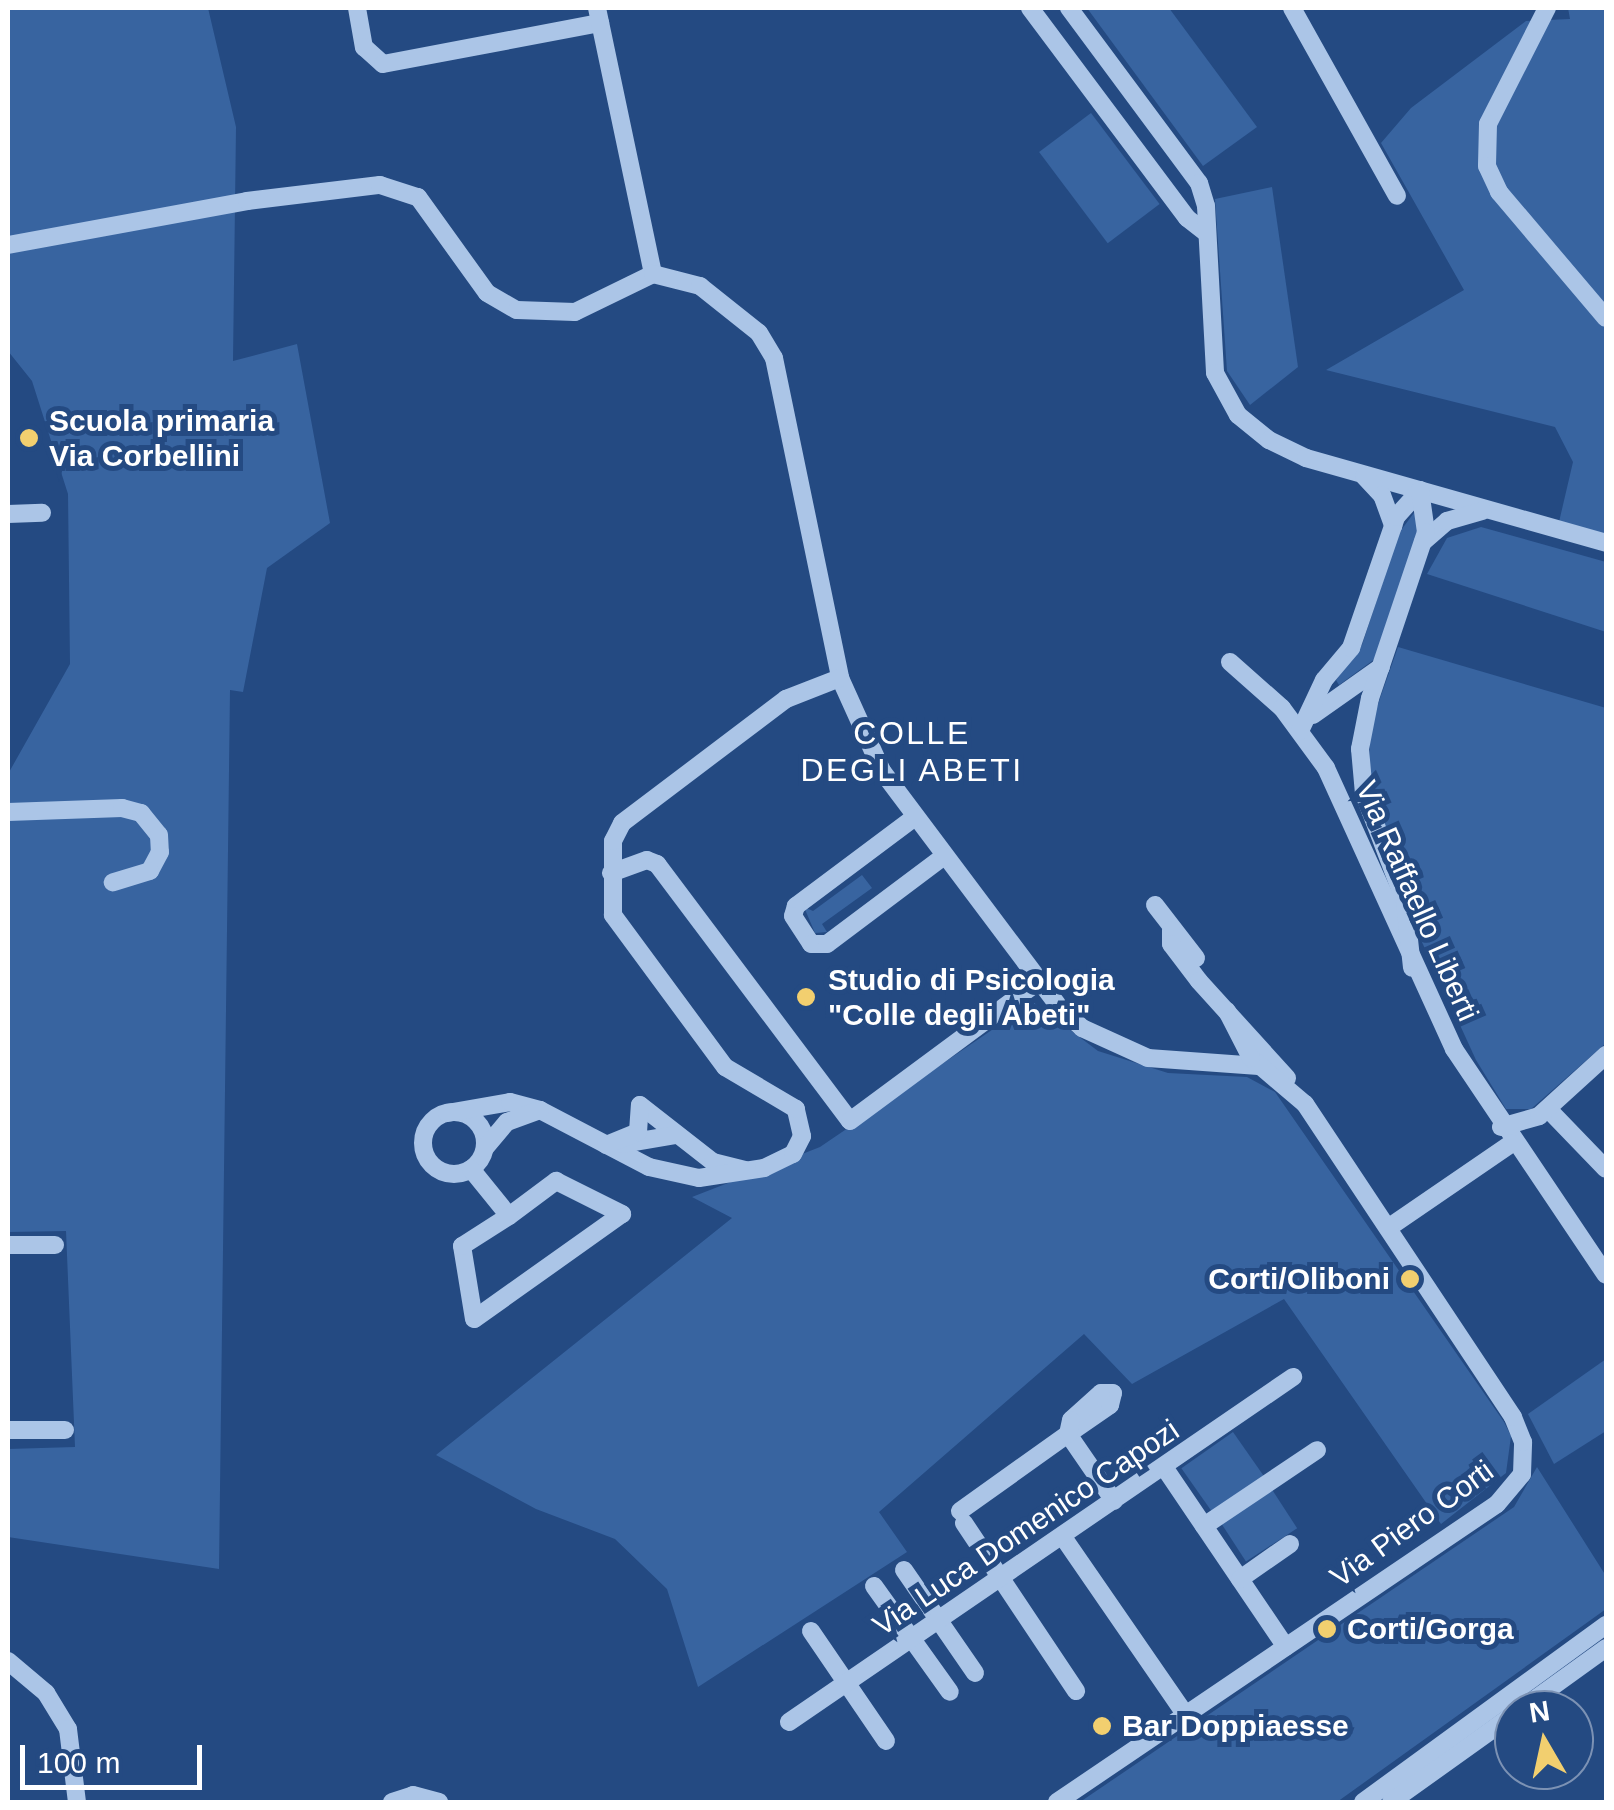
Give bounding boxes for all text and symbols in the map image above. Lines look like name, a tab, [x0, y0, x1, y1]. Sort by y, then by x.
place label: Scuola primaria Via Corbellini	[49, 403, 274, 474]
marker: Scuola primaria Via Corbellini	[18, 427, 40, 449]
district label: COLLE DEGLI ABETI	[800, 715, 1024, 790]
street label: Via Raffaello Liberti	[1348, 775, 1486, 1027]
place label: Studio di Psicologia "Colle degli Abeti"	[828, 962, 1115, 1032]
marker: Studio di Psicologia "Colle degli Abeti"	[793, 984, 819, 1010]
place label: Corti/Oliboni	[1208, 1261, 1390, 1297]
marker: Corti/Oliboni	[1399, 1268, 1421, 1290]
street label: Via Luca Domenico Capozi	[866, 1412, 1186, 1644]
street label: Via Piero Corti	[1323, 1453, 1501, 1595]
place label: Corti/Gorga	[1347, 1611, 1514, 1647]
marker: Corti/Gorga	[1316, 1618, 1338, 1640]
north arrow	[1494, 1690, 1594, 1790]
text: N	[1527, 1695, 1552, 1729]
place label: Bar Doppiaesse	[1122, 1708, 1349, 1744]
marker: Bar Doppiaesse	[1091, 1715, 1113, 1737]
scale bar	[25, 1725, 208, 1787]
text: 100 m	[37, 1746, 120, 1779]

